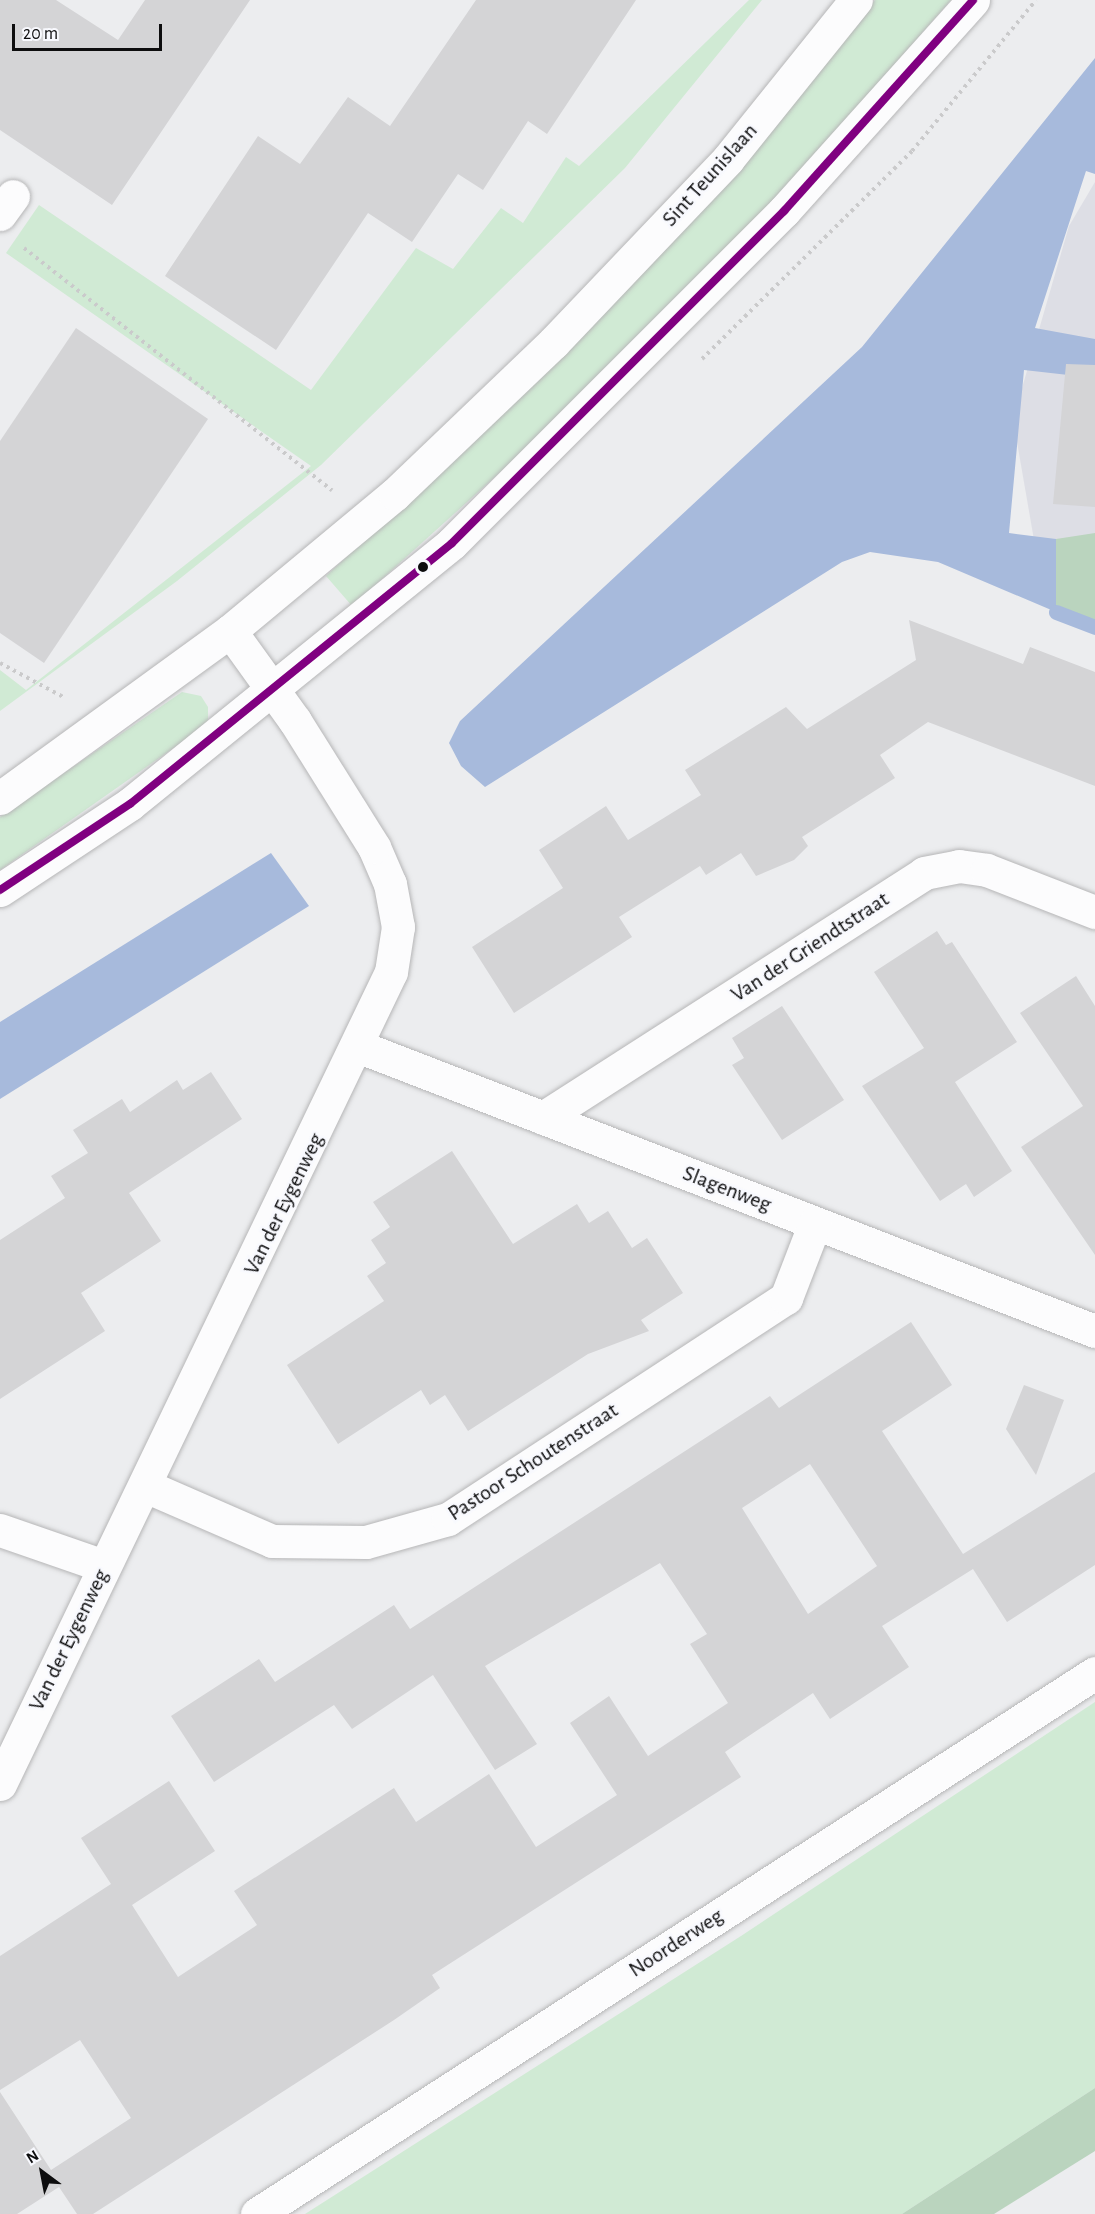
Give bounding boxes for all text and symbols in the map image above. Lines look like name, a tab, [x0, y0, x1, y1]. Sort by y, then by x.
scale bar	[15, 12, 165, 50]
text: 20 m	[23, 25, 58, 43]
street label: Sint Teunislaan	[657, 118, 763, 232]
unlabelled marker	[417, 561, 429, 573]
street label: Van der Griendtstraat	[726, 886, 894, 1008]
street label: Van der Eygenweg	[238, 1129, 330, 1279]
street label: Slagenweg	[679, 1160, 775, 1218]
street label: Pastoor Schoutenstraat	[443, 1397, 623, 1527]
street label: Van der Eygenweg	[23, 1565, 115, 1715]
street label: Noorderweg	[624, 1903, 728, 1983]
north arrow	[12, 2142, 72, 2202]
text: N	[24, 2147, 41, 2166]

